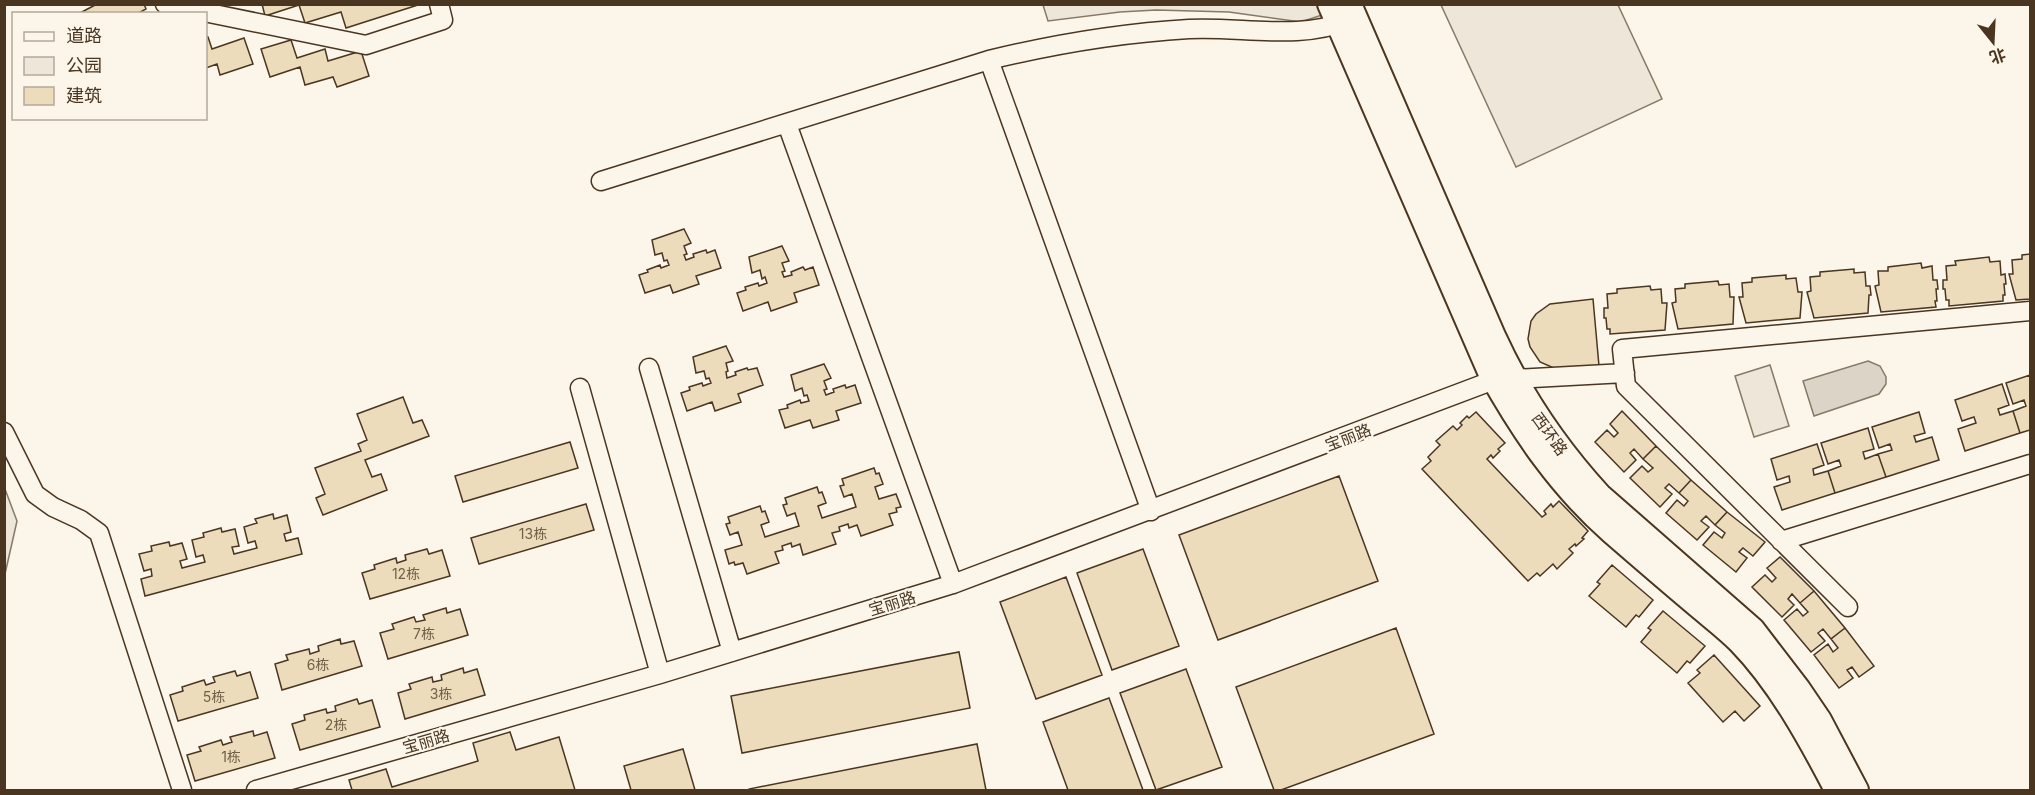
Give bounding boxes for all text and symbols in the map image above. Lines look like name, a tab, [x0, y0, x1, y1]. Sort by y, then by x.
legend	[12, 12, 207, 120]
north arrow	[1963, 12, 2023, 72]
text: 道路	[66, 25, 102, 46]
text: 北	[1987, 44, 2008, 68]
text: 公园	[66, 55, 102, 76]
text: 建筑	[66, 85, 102, 106]
street label: 西环路	[1528, 409, 1572, 459]
street label: 宝丽路	[1322, 419, 1374, 455]
house number: 13栋	[519, 525, 547, 542]
house number: 12栋	[392, 565, 420, 582]
street label: 宝丽路	[866, 586, 918, 620]
house number: 7栋	[413, 625, 435, 642]
house number: 6栋	[307, 656, 329, 673]
house number: 3栋	[430, 685, 452, 702]
house number: 5栋	[203, 688, 225, 705]
house number: 2栋	[325, 716, 347, 733]
street label: 宝丽路	[400, 725, 452, 757]
house number: 1栋	[221, 748, 241, 765]

